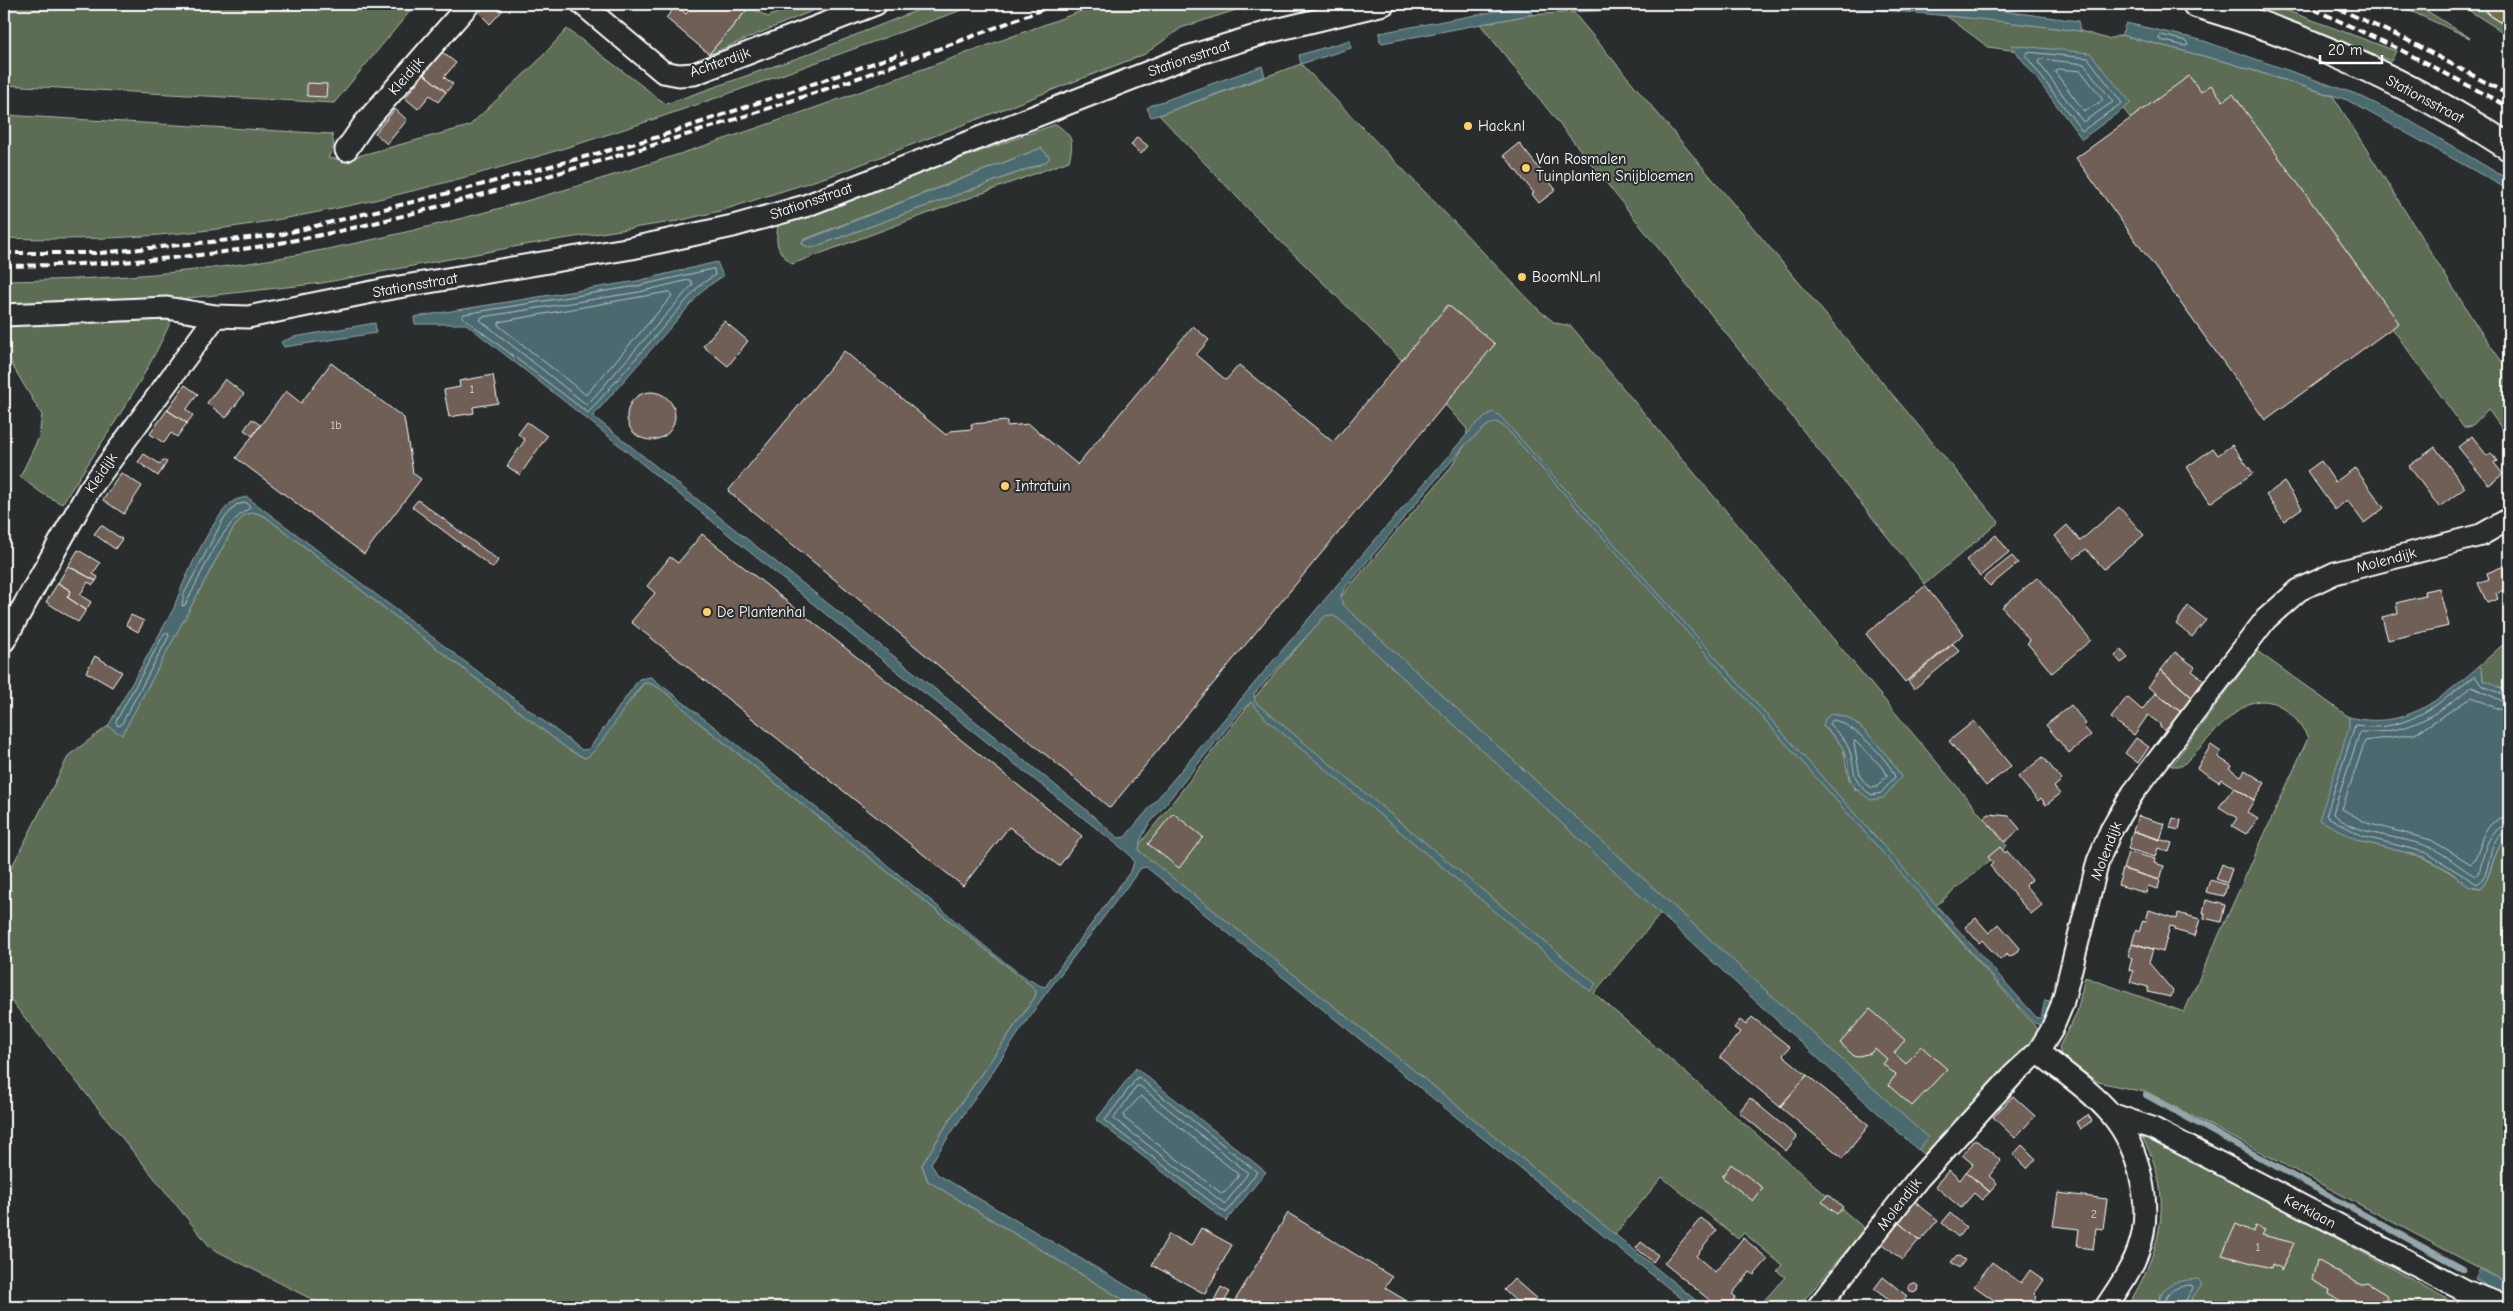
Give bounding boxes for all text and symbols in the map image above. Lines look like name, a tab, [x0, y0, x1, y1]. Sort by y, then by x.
scale bar	[2320, 32, 2383, 64]
street label: Stationsstraat	[1145, 35, 1233, 81]
text: 20 m	[2328, 41, 2362, 59]
street label: Achterdijk	[687, 43, 753, 81]
street label: Kleidijk	[385, 53, 428, 99]
street label: Stationsstraat	[2383, 71, 2468, 127]
place label: Hack.nl	[1478, 117, 1525, 135]
marker: Hack.nl	[1462, 120, 1474, 132]
place label: Van Rosmalen Tuinplanten Snijbloemen	[1536, 150, 1694, 185]
marker: Van Rosmalen Tuinplanten Snijbloemen	[1520, 162, 1532, 174]
street label: Stationsstraat	[767, 178, 855, 224]
place label: BoomNL.nl	[1532, 268, 1601, 286]
street label: Stationsstraat	[371, 269, 460, 301]
marker: BoomNL.nl	[1516, 271, 1528, 283]
house number: 1	[470, 382, 475, 396]
house number: 1b	[330, 418, 342, 432]
street label: Kleidijk	[81, 449, 121, 497]
place label: Intratuin	[1015, 477, 1071, 495]
marker: Intratuin	[999, 480, 1011, 492]
street label: Molendijk	[2354, 543, 2419, 577]
place label: De Plantenhal	[717, 603, 805, 621]
marker: De Plantenhal	[701, 606, 713, 618]
street label: Molendijk	[2087, 818, 2126, 883]
street label: Molendijk	[1873, 1174, 1926, 1234]
street label: Kerklaan	[2281, 1190, 2339, 1232]
house number: 2	[2091, 1207, 2097, 1221]
house number: 1	[2256, 1240, 2261, 1254]

